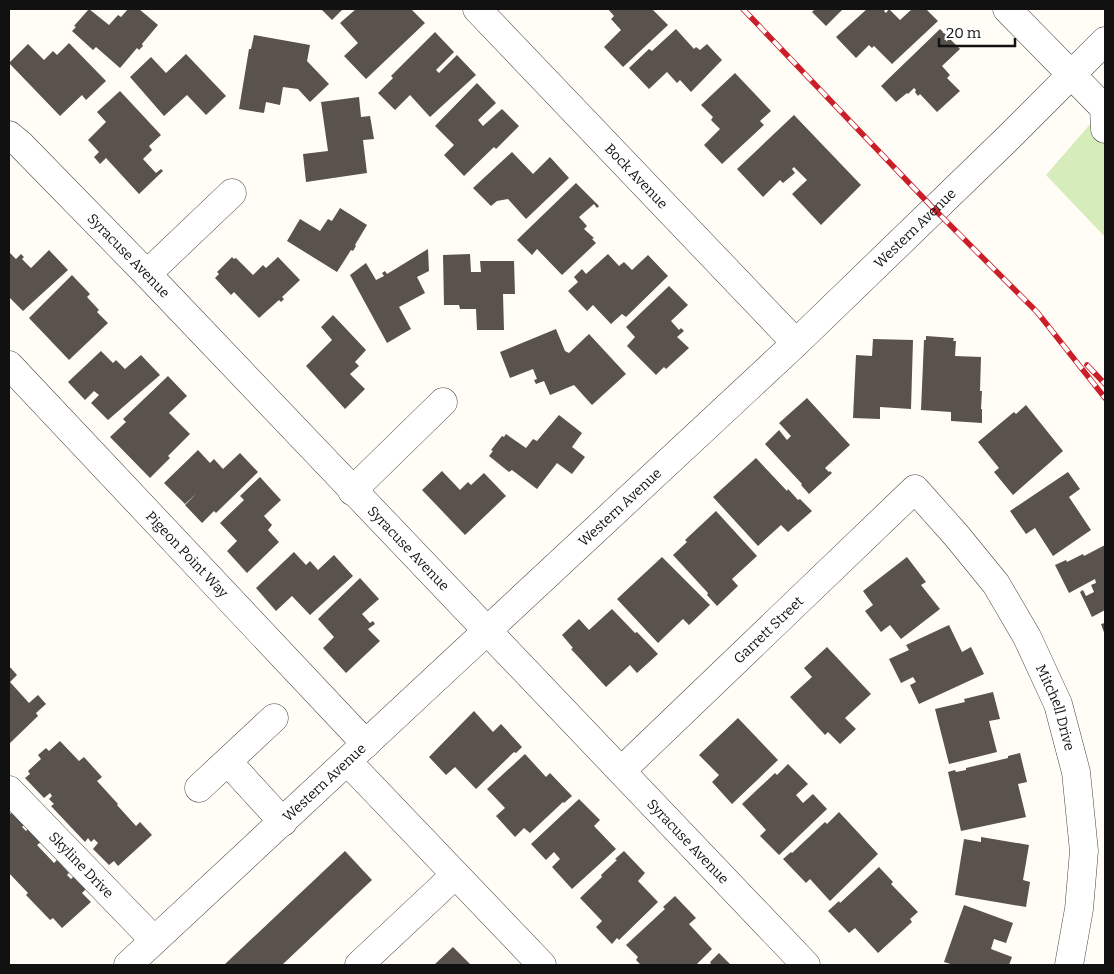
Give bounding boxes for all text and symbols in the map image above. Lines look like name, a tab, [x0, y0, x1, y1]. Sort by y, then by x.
scale bar	[939, 15, 1015, 47]
text: 20 m	[946, 24, 982, 42]
street label: Bock Avenue	[601, 140, 672, 212]
street label: Western Avenue	[870, 185, 959, 272]
street label: Syracuse Avenue	[84, 210, 173, 301]
street label: Western Avenue	[575, 464, 665, 550]
street label: Syracuse Avenue	[364, 502, 453, 594]
street label: Pigeon Point Way	[143, 508, 232, 601]
street label: Garrett Street	[730, 593, 807, 667]
street label: Mitchell Drive	[1032, 662, 1078, 752]
street label: Western Avenue	[279, 740, 369, 825]
street label: Syracuse Avenue	[644, 795, 732, 887]
street label: Skyline Drive	[45, 828, 117, 901]

